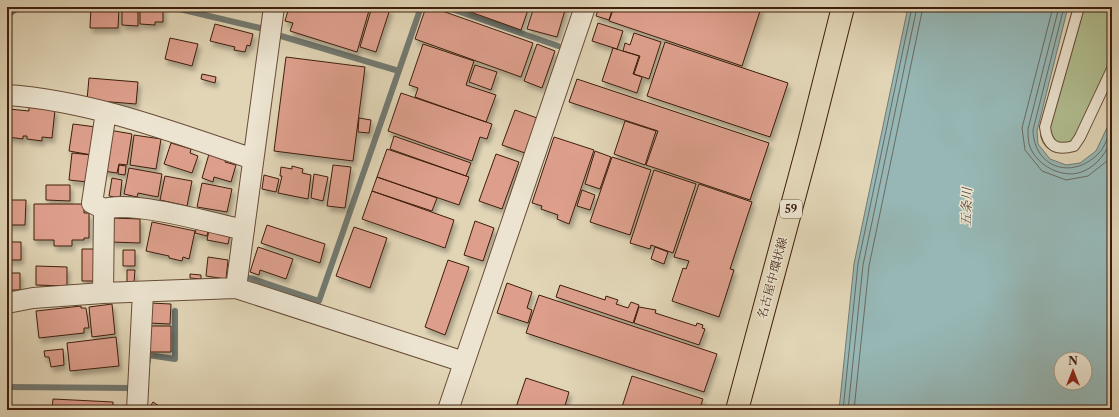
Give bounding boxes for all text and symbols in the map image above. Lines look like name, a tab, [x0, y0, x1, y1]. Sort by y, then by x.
water label: 五条川	[957, 185, 975, 227]
road number: 59	[780, 200, 802, 218]
street label: 名古屋中環状線	[754, 235, 790, 321]
north arrow	[1053, 351, 1093, 391]
text: N	[1068, 354, 1078, 368]

